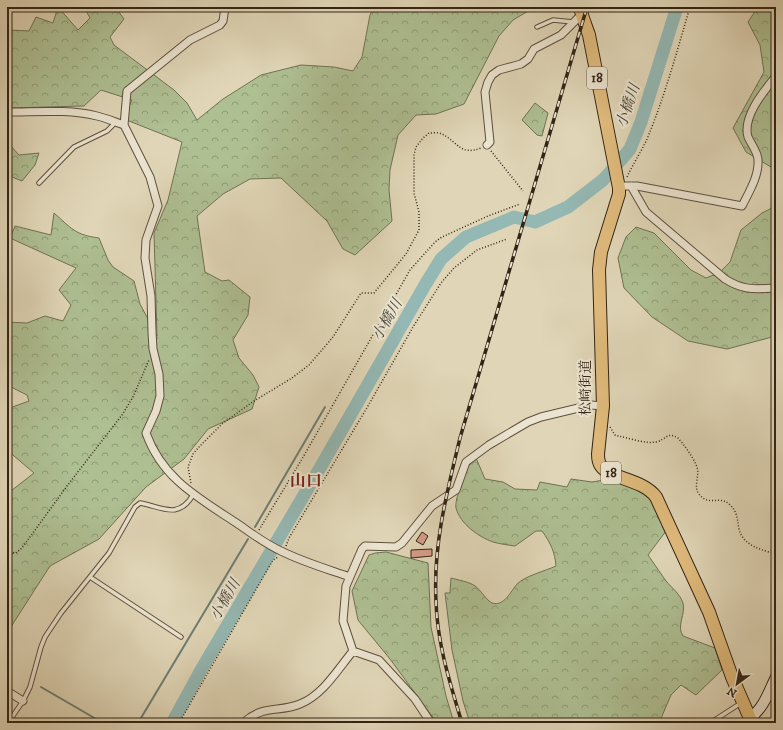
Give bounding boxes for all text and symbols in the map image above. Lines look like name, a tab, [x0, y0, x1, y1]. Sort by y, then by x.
road number: 18	[587, 67, 607, 89]
water label: 小橋川	[612, 80, 645, 130]
water label: 小橋川	[368, 294, 407, 344]
street label: 松崎街道	[577, 360, 595, 416]
road number: 18	[601, 462, 621, 484]
district label: 山口	[290, 471, 322, 491]
water label: 小橋川	[206, 574, 245, 624]
north arrow	[717, 664, 757, 704]
text: N	[725, 683, 740, 700]

